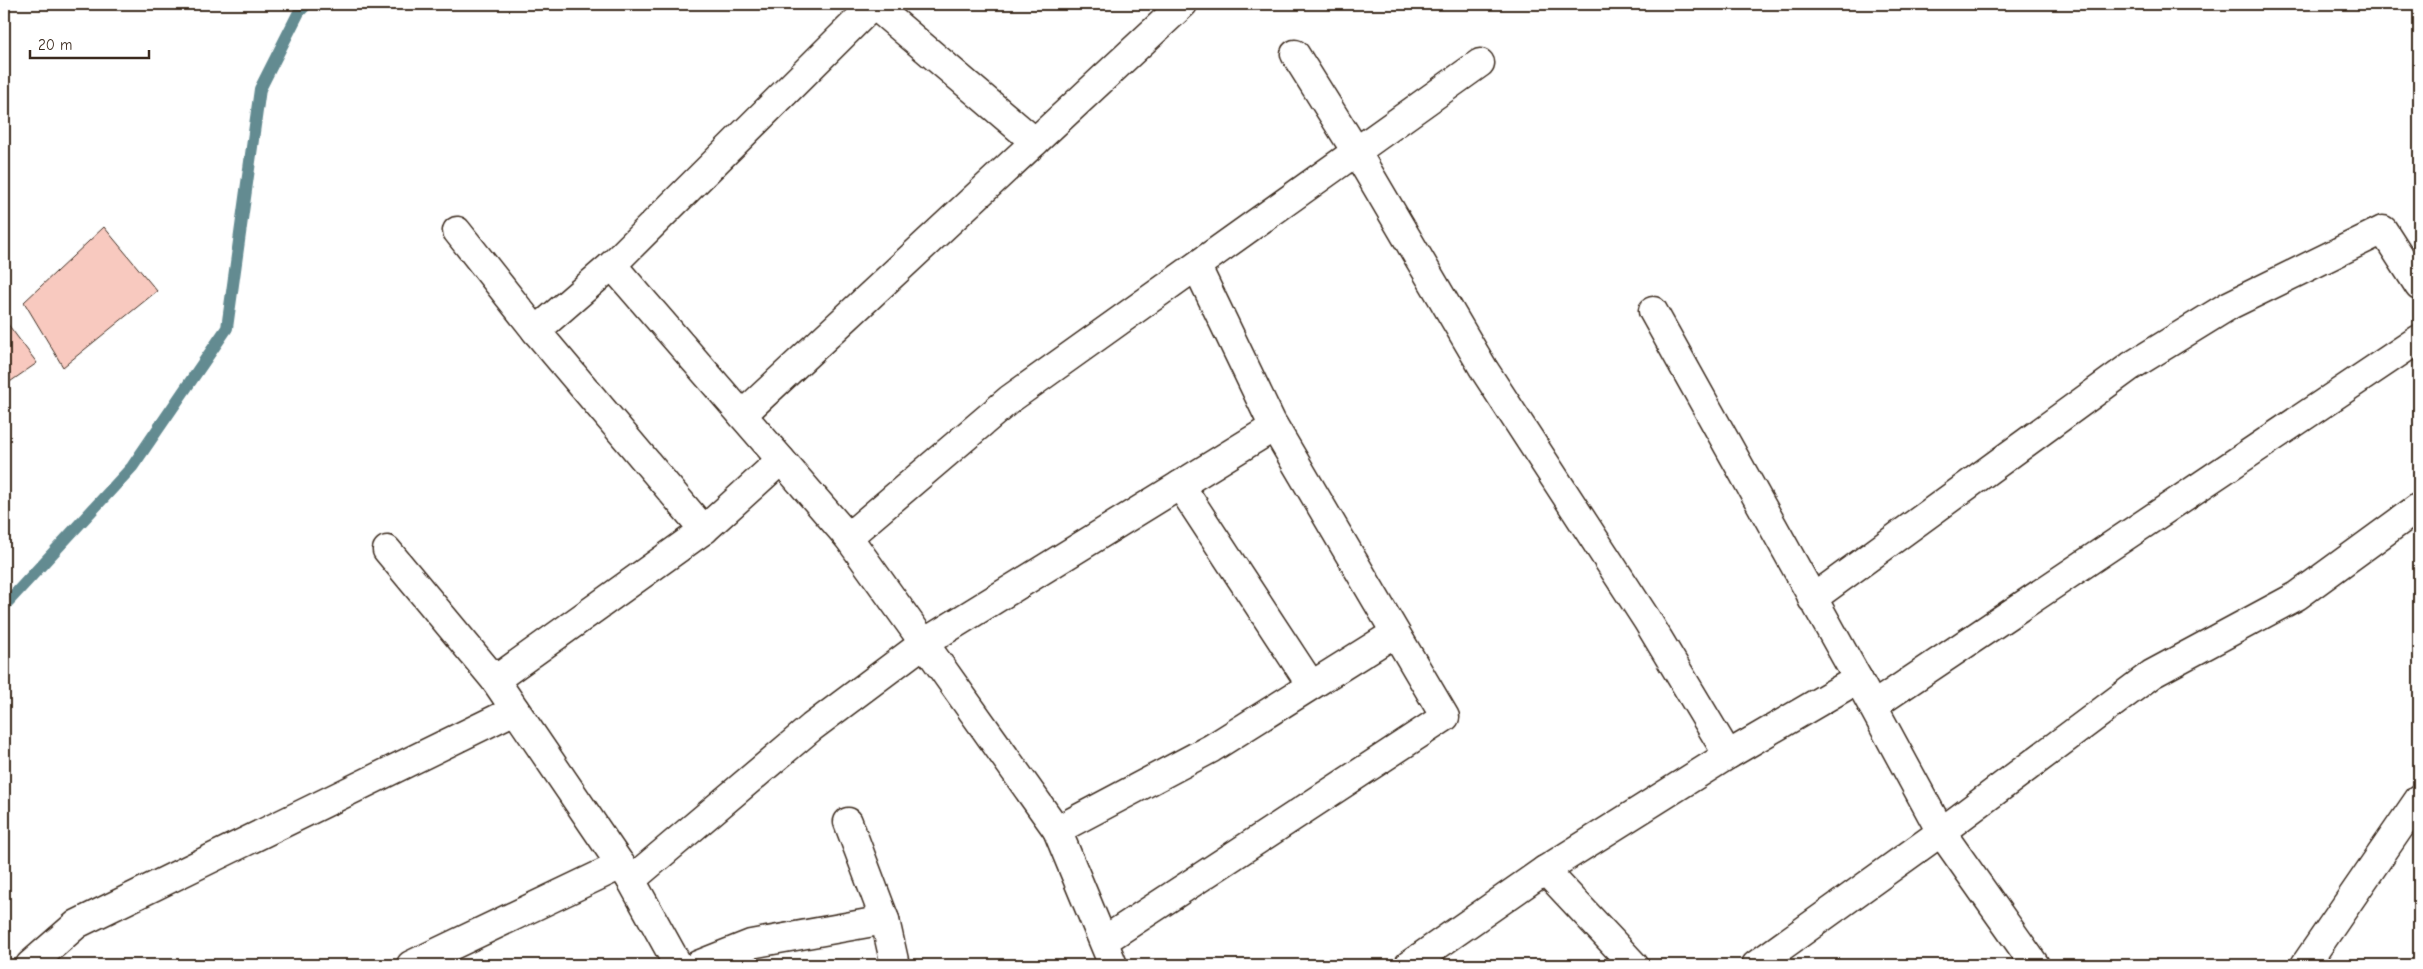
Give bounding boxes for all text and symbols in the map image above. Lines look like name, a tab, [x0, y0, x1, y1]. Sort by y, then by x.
scale bar	[30, 28, 149, 60]
text: 20 m	[38, 36, 72, 54]

